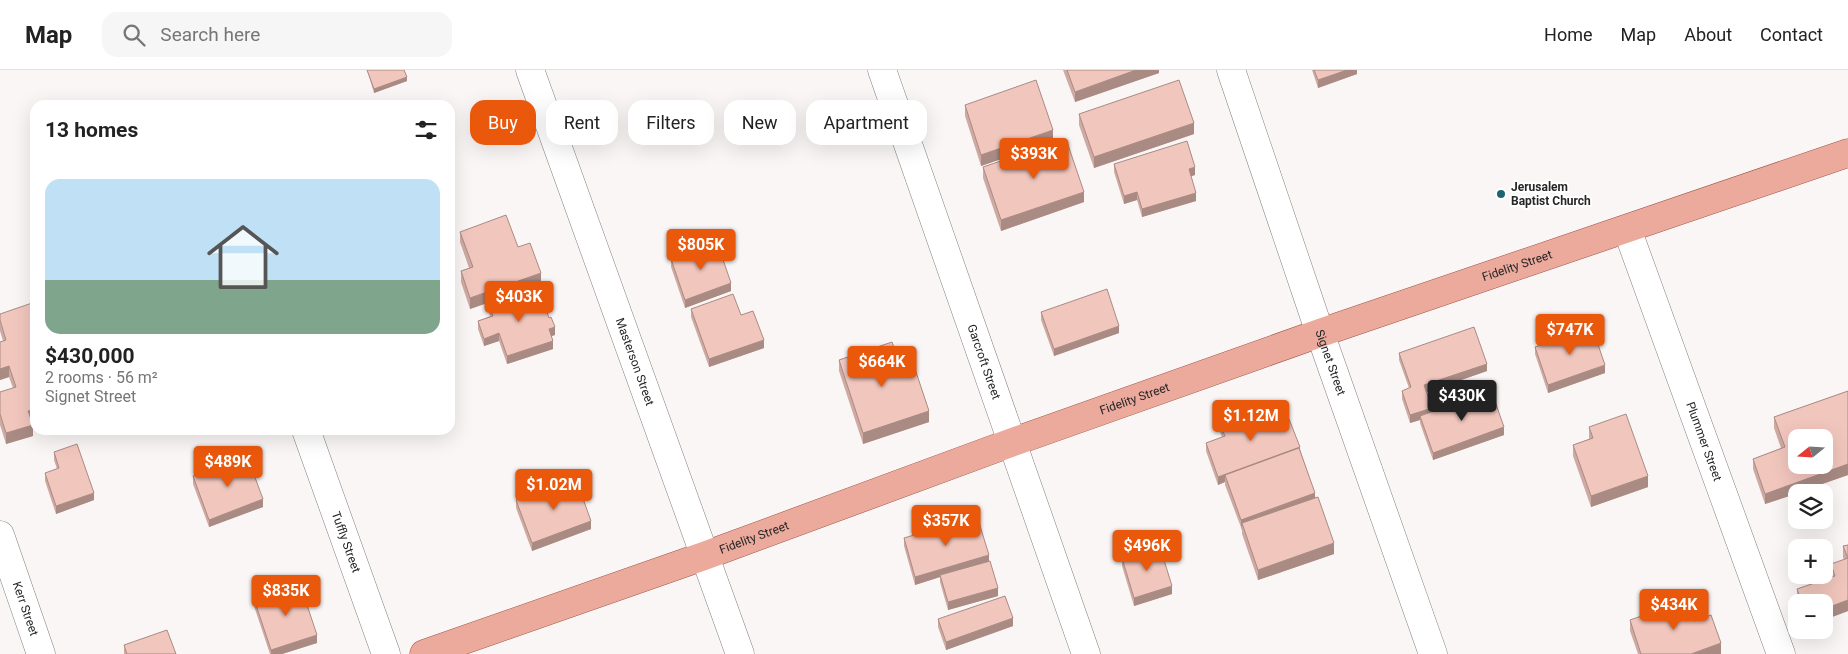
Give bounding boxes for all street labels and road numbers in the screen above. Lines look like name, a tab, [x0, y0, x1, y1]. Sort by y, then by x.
street label: Fidelity Street	[1480, 247, 1554, 284]
street label: Masterson Street	[613, 316, 657, 407]
street label: Garcroft Street	[964, 322, 1003, 401]
street label: Signet Street	[1312, 328, 1348, 397]
street label: Fidelity Street	[1098, 380, 1171, 418]
street label: Plummer Street	[1683, 400, 1725, 483]
street label: Tuffly Street	[329, 510, 363, 575]
street label: Fidelity Street	[717, 518, 791, 557]
street label: Kerr Street	[10, 580, 41, 638]

